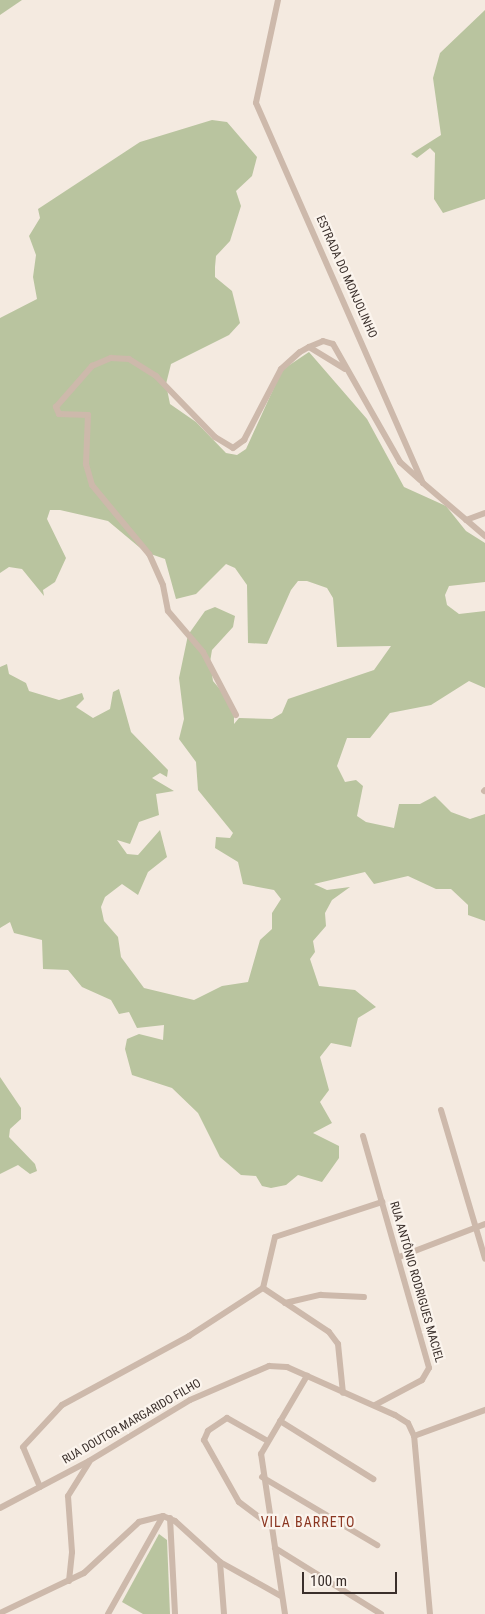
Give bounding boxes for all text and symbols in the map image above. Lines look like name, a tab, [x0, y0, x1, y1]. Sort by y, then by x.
street label: ESTRADA DO MONJOLINHO	[312, 214, 380, 340]
street label: RUA ANTÔNIO RODRIGUES MACIEL	[386, 1200, 446, 1364]
street label: RUA DOUTOR MARGARIDO FILHO	[60, 1376, 204, 1468]
district label: VILA BARRETO	[259, 1514, 357, 1530]
scale bar	[305, 1562, 400, 1594]
text: 100 m	[310, 1572, 347, 1590]

